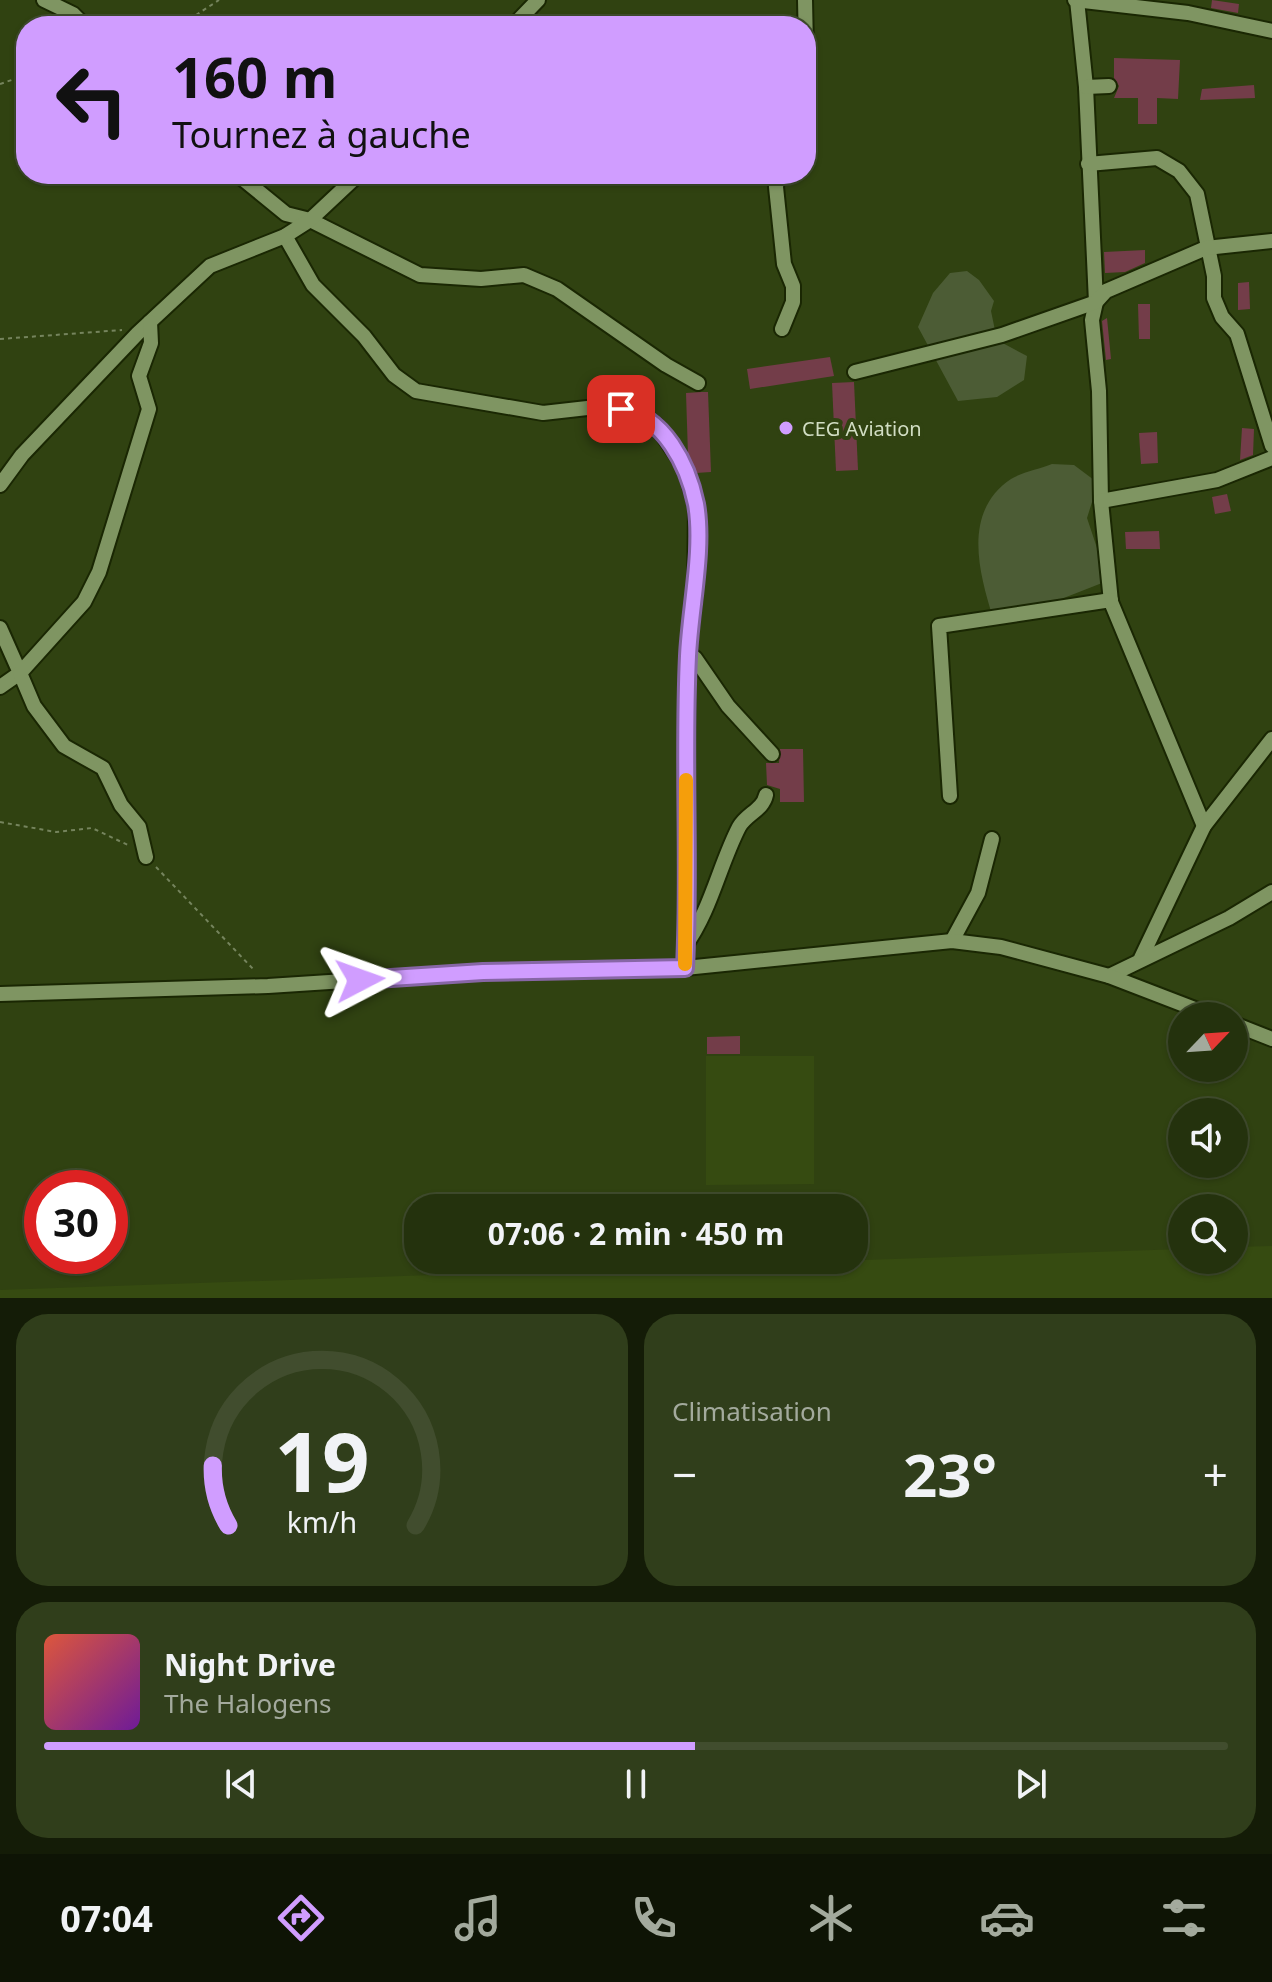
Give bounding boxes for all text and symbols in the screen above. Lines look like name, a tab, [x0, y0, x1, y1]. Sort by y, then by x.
text: 160 m	[172, 38, 337, 114]
icon: left	[40, 48, 144, 152]
text: Tournez à gauche	[172, 110, 471, 159]
pin	[587, 375, 655, 443]
icon: arrive	[599, 387, 643, 431]
place label: CEG Aviation	[802, 415, 922, 442]
marker: CEG Aviation	[777, 419, 795, 437]
position arrow	[318, 938, 402, 1022]
north arrow	[1168, 1002, 1248, 1082]
map controls	[1168, 1002, 1248, 1274]
button: sound	[1168, 1098, 1248, 1178]
speed limit sign: 30	[24, 1170, 128, 1274]
button: search	[1168, 1194, 1248, 1274]
text: 07:06 · 2 min · 450 m	[488, 1213, 784, 1254]
text: Climatisation	[672, 1393, 832, 1429]
text: 19	[274, 1403, 370, 1516]
text: 23°	[903, 1433, 997, 1515]
text: −	[672, 1444, 697, 1504]
text: +	[1203, 1444, 1228, 1504]
text: km/h	[287, 1502, 357, 1541]
text: Night Drive	[164, 1644, 336, 1685]
text: The Halogens	[164, 1685, 331, 1721]
icon: previous	[219, 1762, 263, 1806]
icon: pause	[614, 1762, 658, 1806]
icon: next	[1009, 1762, 1053, 1806]
icon: directions	[273, 1890, 329, 1946]
icon: music	[450, 1890, 506, 1946]
icon: phone	[626, 1890, 682, 1946]
icon: climate	[803, 1890, 859, 1946]
icon: car	[979, 1890, 1035, 1946]
icon: filters	[1156, 1890, 1212, 1946]
text: 07:04	[60, 1894, 153, 1943]

